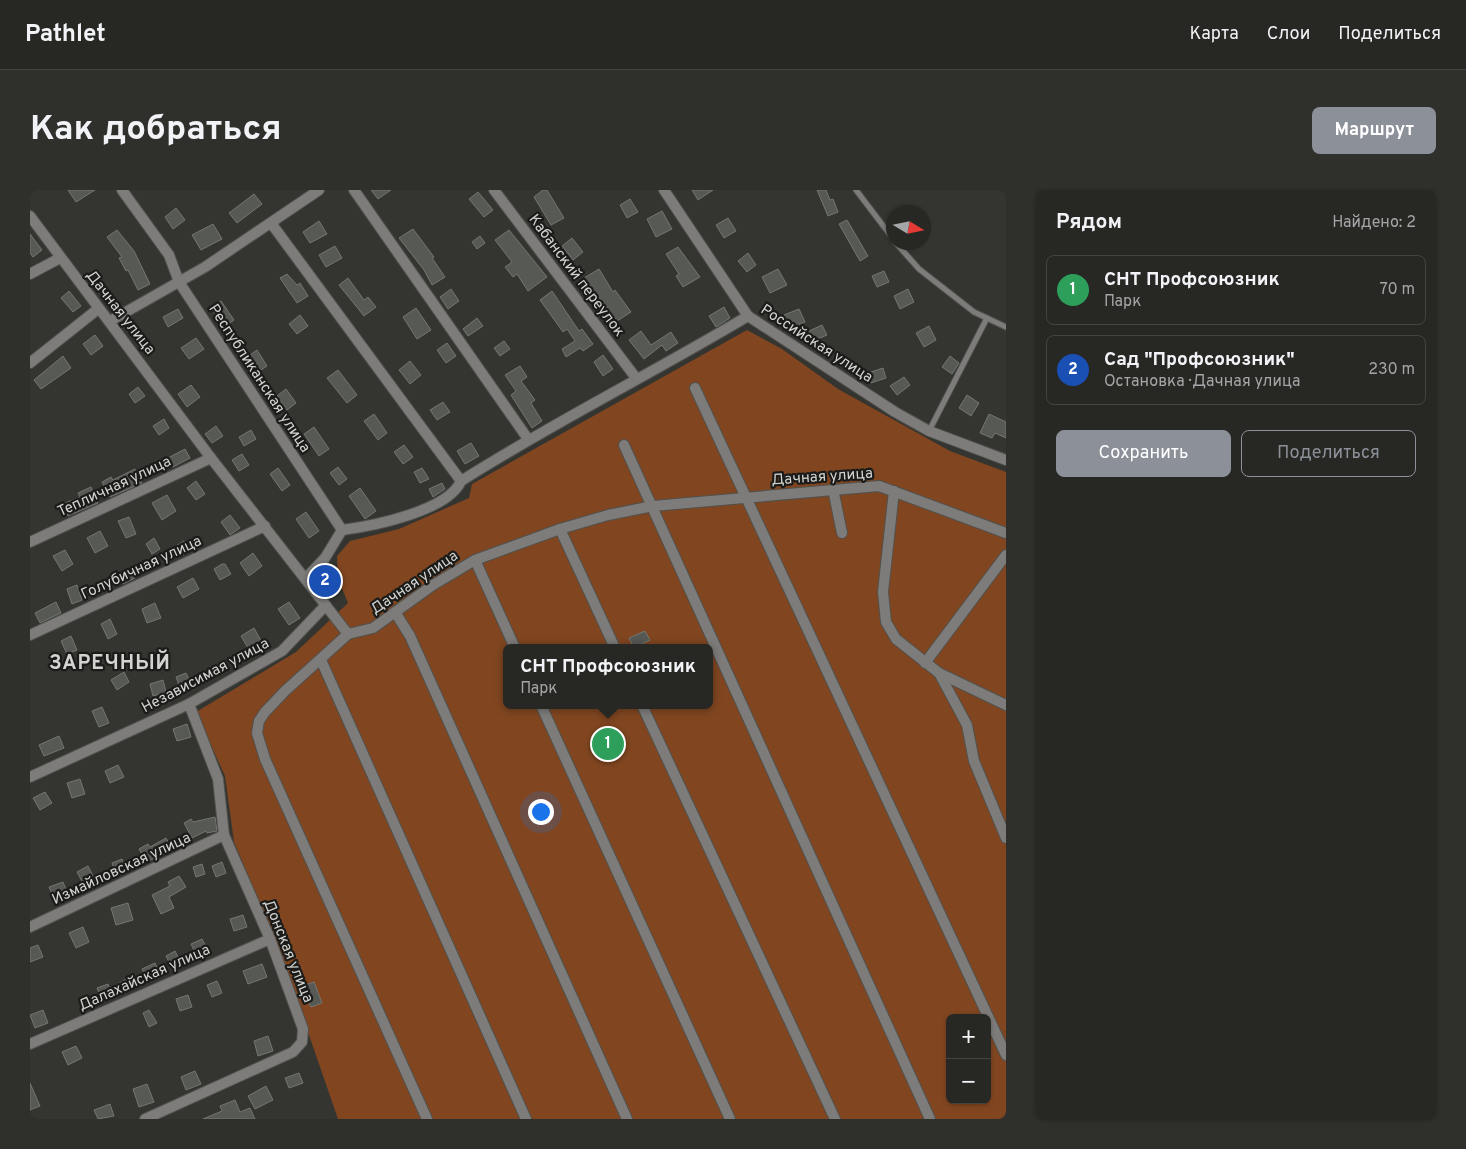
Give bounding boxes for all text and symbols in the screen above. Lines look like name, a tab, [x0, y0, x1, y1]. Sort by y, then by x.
text: Pathlet	[25, 20, 106, 50]
text: Карта	[1189, 23, 1239, 46]
text: Слои	[1267, 23, 1310, 46]
text: Поделиться	[1338, 23, 1441, 46]
button: Маршрут	[1312, 107, 1436, 154]
text: Как добраться	[30, 108, 282, 152]
north arrow	[886, 205, 931, 250]
text: Рядом	[1056, 209, 1122, 236]
street label: Кабанский переулок	[524, 211, 628, 341]
text: Найдено: 2	[1332, 213, 1416, 233]
street label: Дачная улица	[81, 267, 159, 359]
text: СНТ Профсоюзник	[1104, 268, 1280, 292]
text: 1	[1070, 280, 1076, 300]
text: 70 m	[1380, 280, 1415, 300]
text: Парк	[1104, 292, 1141, 312]
street label: Республиканская улица	[204, 301, 314, 457]
street label: Российская улица	[756, 301, 876, 388]
text: Сад "Профсоюзник"	[1104, 348, 1295, 372]
text: 2	[1068, 360, 1078, 380]
text: 230 m	[1368, 360, 1415, 380]
text: Остановка · Дачная улица	[1104, 372, 1300, 392]
button: Сохранить	[1056, 430, 1231, 477]
button: Поделиться	[1241, 430, 1416, 477]
street label: Тепличная улица	[55, 453, 174, 522]
street label: Дачная улица	[771, 464, 873, 491]
street label: Голубичная улица	[78, 532, 205, 605]
street label: Дачная улица	[367, 547, 462, 620]
pin: 2	[309, 562, 341, 600]
street label: Независимая улица	[139, 635, 273, 718]
popup	[503, 644, 713, 709]
district label: ЗАРЕЧНЫЙ	[49, 649, 171, 677]
text: СНТ Профсоюзник	[520, 655, 696, 679]
text: Парк	[520, 679, 558, 699]
pin: 1	[592, 725, 624, 763]
your location	[528, 799, 554, 825]
street label: Измайловская улица	[49, 829, 194, 910]
street label: Донская улица	[258, 897, 317, 1006]
street label: Далахайская улица	[76, 941, 213, 1016]
map controls	[946, 1014, 991, 1104]
button: +	[946, 1014, 991, 1059]
button: −	[946, 1059, 991, 1104]

